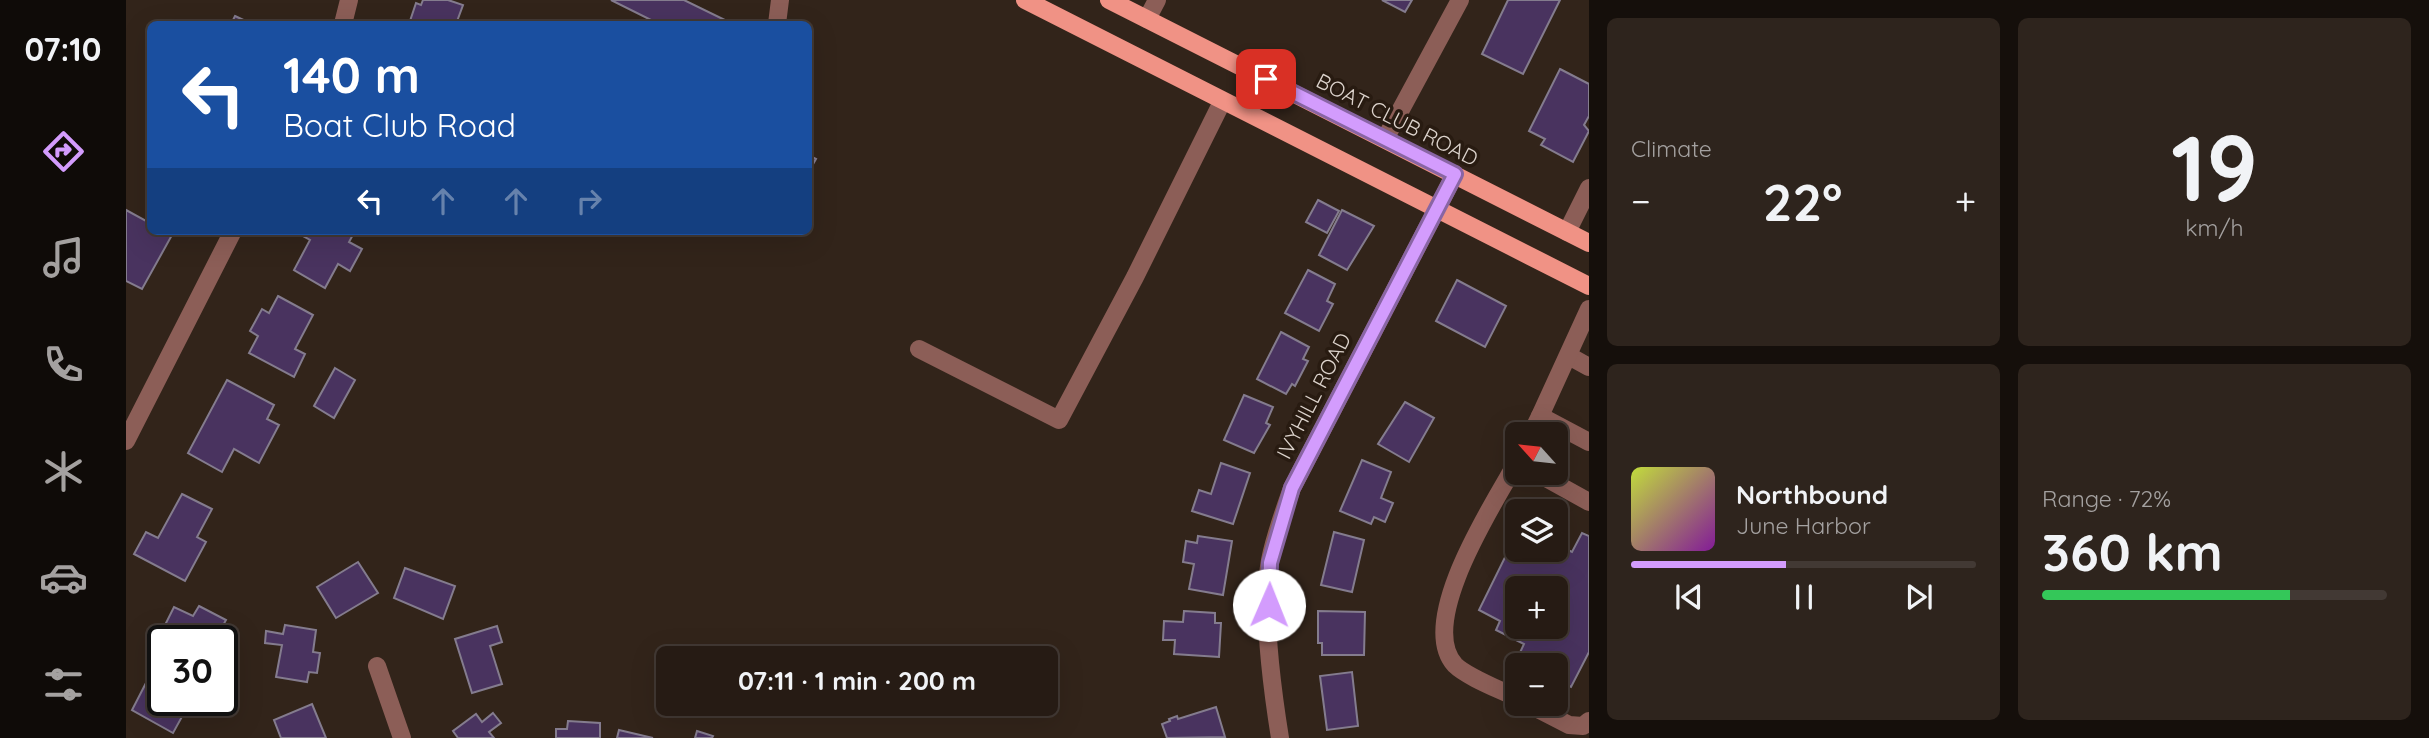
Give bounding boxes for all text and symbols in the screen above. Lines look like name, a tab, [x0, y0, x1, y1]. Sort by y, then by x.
text: 07:10	[25, 29, 101, 69]
text: 140 m	[283, 44, 420, 105]
icon: left	[168, 49, 259, 140]
pin	[1236, 49, 1296, 109]
icon: arrive	[1247, 60, 1285, 98]
street label: BOAT CLUB ROAD	[1312, 67, 1483, 171]
text: Boat Club Road	[283, 105, 516, 145]
text: 19	[2171, 110, 2258, 224]
icon: directions	[39, 127, 88, 176]
text: Climate	[1631, 134, 1712, 163]
text: 22°	[1763, 169, 1842, 234]
text: −	[1631, 177, 1651, 225]
text: +	[1955, 177, 1976, 225]
icon: left	[351, 182, 389, 220]
icon: ahead	[424, 182, 462, 220]
icon: ahead	[497, 182, 535, 220]
icon: right	[570, 182, 608, 220]
text: km/h	[2185, 213, 2244, 242]
icon: music	[39, 233, 88, 282]
street label: IVYHILL ROAD	[1270, 328, 1356, 463]
icon: phone	[39, 340, 88, 389]
north arrow	[1505, 422, 1568, 485]
map controls	[1505, 422, 1568, 716]
icon: climate	[39, 447, 88, 496]
text: Northbound	[1736, 478, 1888, 511]
text: Range · 72%	[2042, 484, 2171, 513]
button: layers	[1505, 499, 1568, 562]
text: June Harbor	[1736, 511, 1871, 540]
text: 360 km	[2042, 519, 2223, 584]
icon: car	[39, 553, 88, 602]
position arrow	[1232, 568, 1306, 642]
button: +	[1505, 576, 1568, 639]
icon: previous	[1670, 578, 1708, 616]
icon: pause	[1785, 578, 1823, 616]
icon: next	[1900, 578, 1938, 616]
speed limit sign: 30	[147, 625, 238, 716]
button: −	[1505, 653, 1568, 716]
icon: filters	[39, 660, 88, 709]
text: 07:11 · 1 min · 200 m	[738, 664, 976, 697]

